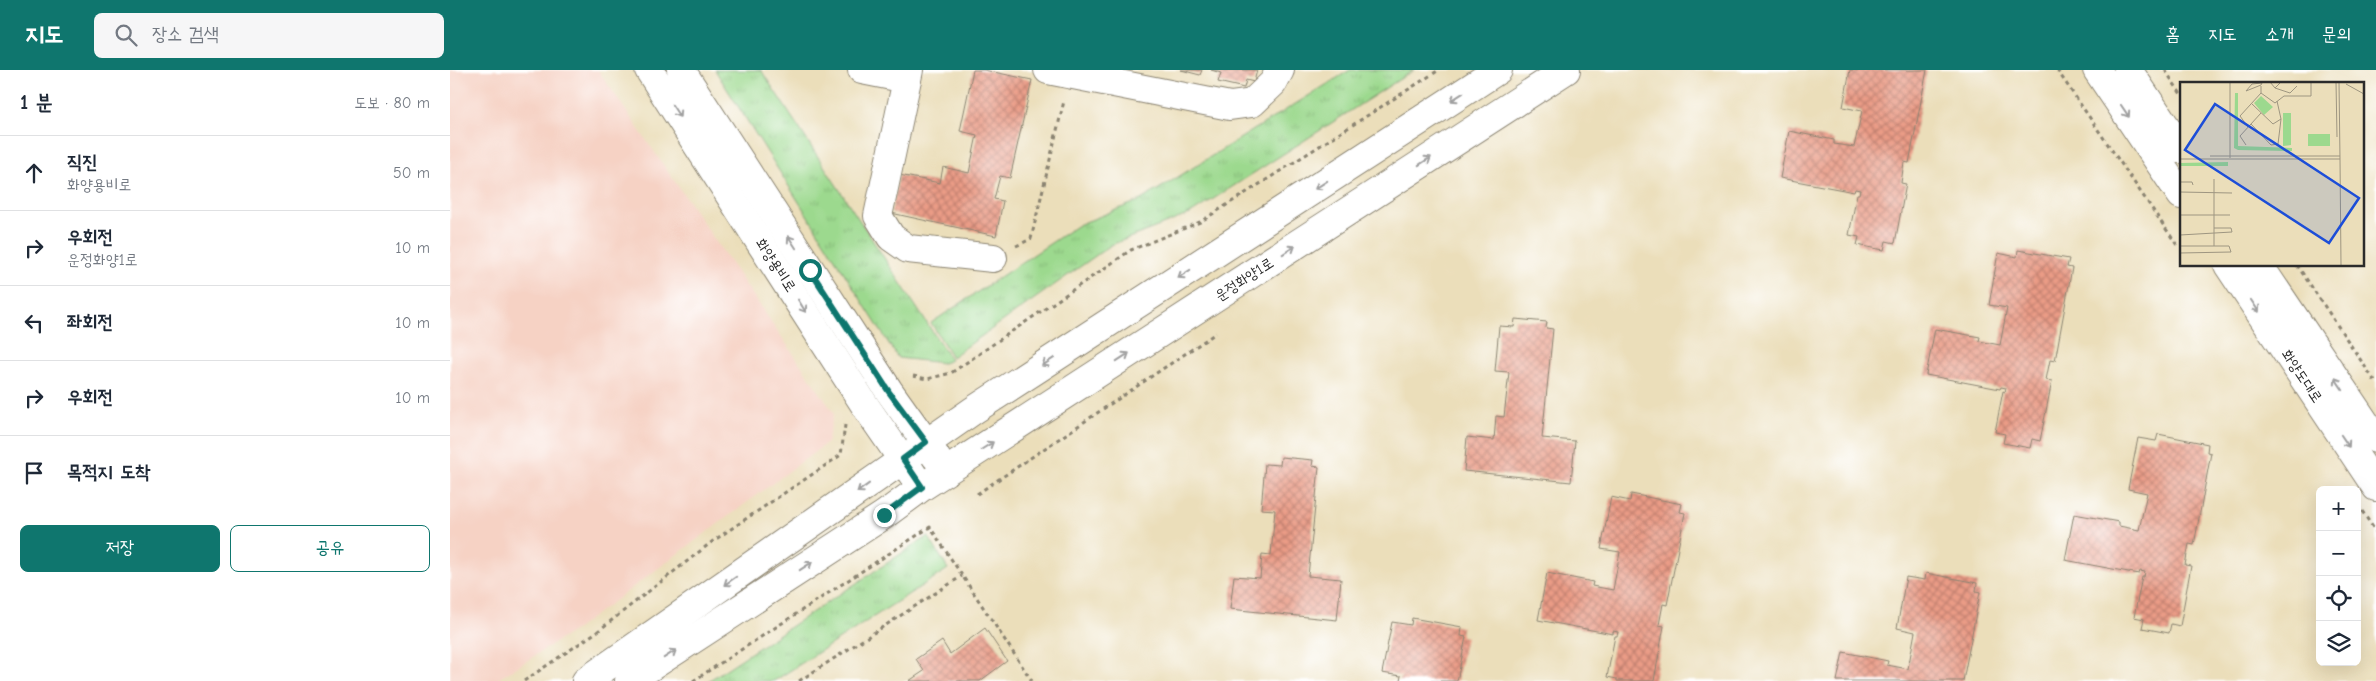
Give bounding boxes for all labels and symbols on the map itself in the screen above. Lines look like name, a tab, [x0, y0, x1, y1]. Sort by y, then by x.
inset map	[2180, 82, 2364, 266]
one-way arrow	[1450, 91, 1464, 102]
one-way arrow	[2120, 103, 2130, 117]
one-way arrow	[671, 104, 681, 118]
one-way arrow	[1418, 156, 1432, 166]
one-way arrow	[1314, 180, 1328, 190]
street label: 화양용비로	[752, 235, 800, 295]
one-way arrow	[787, 235, 797, 249]
one-way arrow	[1282, 244, 1296, 255]
street label: 운정화양1로	[1211, 253, 1277, 305]
route start	[799, 259, 822, 282]
one-way arrow	[1178, 269, 1192, 279]
one-way arrow	[2250, 298, 2260, 312]
one-way arrow	[797, 299, 807, 313]
street label: 화양도대로	[2278, 346, 2326, 406]
one-way arrow	[1116, 352, 1130, 362]
one-way arrow	[1042, 357, 1056, 367]
one-way arrow	[2334, 377, 2344, 391]
one-way arrow	[2340, 433, 2350, 447]
one-way arrow	[980, 440, 994, 450]
one-way arrow	[857, 483, 871, 493]
route end	[873, 504, 896, 527]
one-way arrow	[799, 560, 813, 570]
one-way arrow	[723, 576, 737, 586]
one-way arrow	[663, 649, 677, 660]

